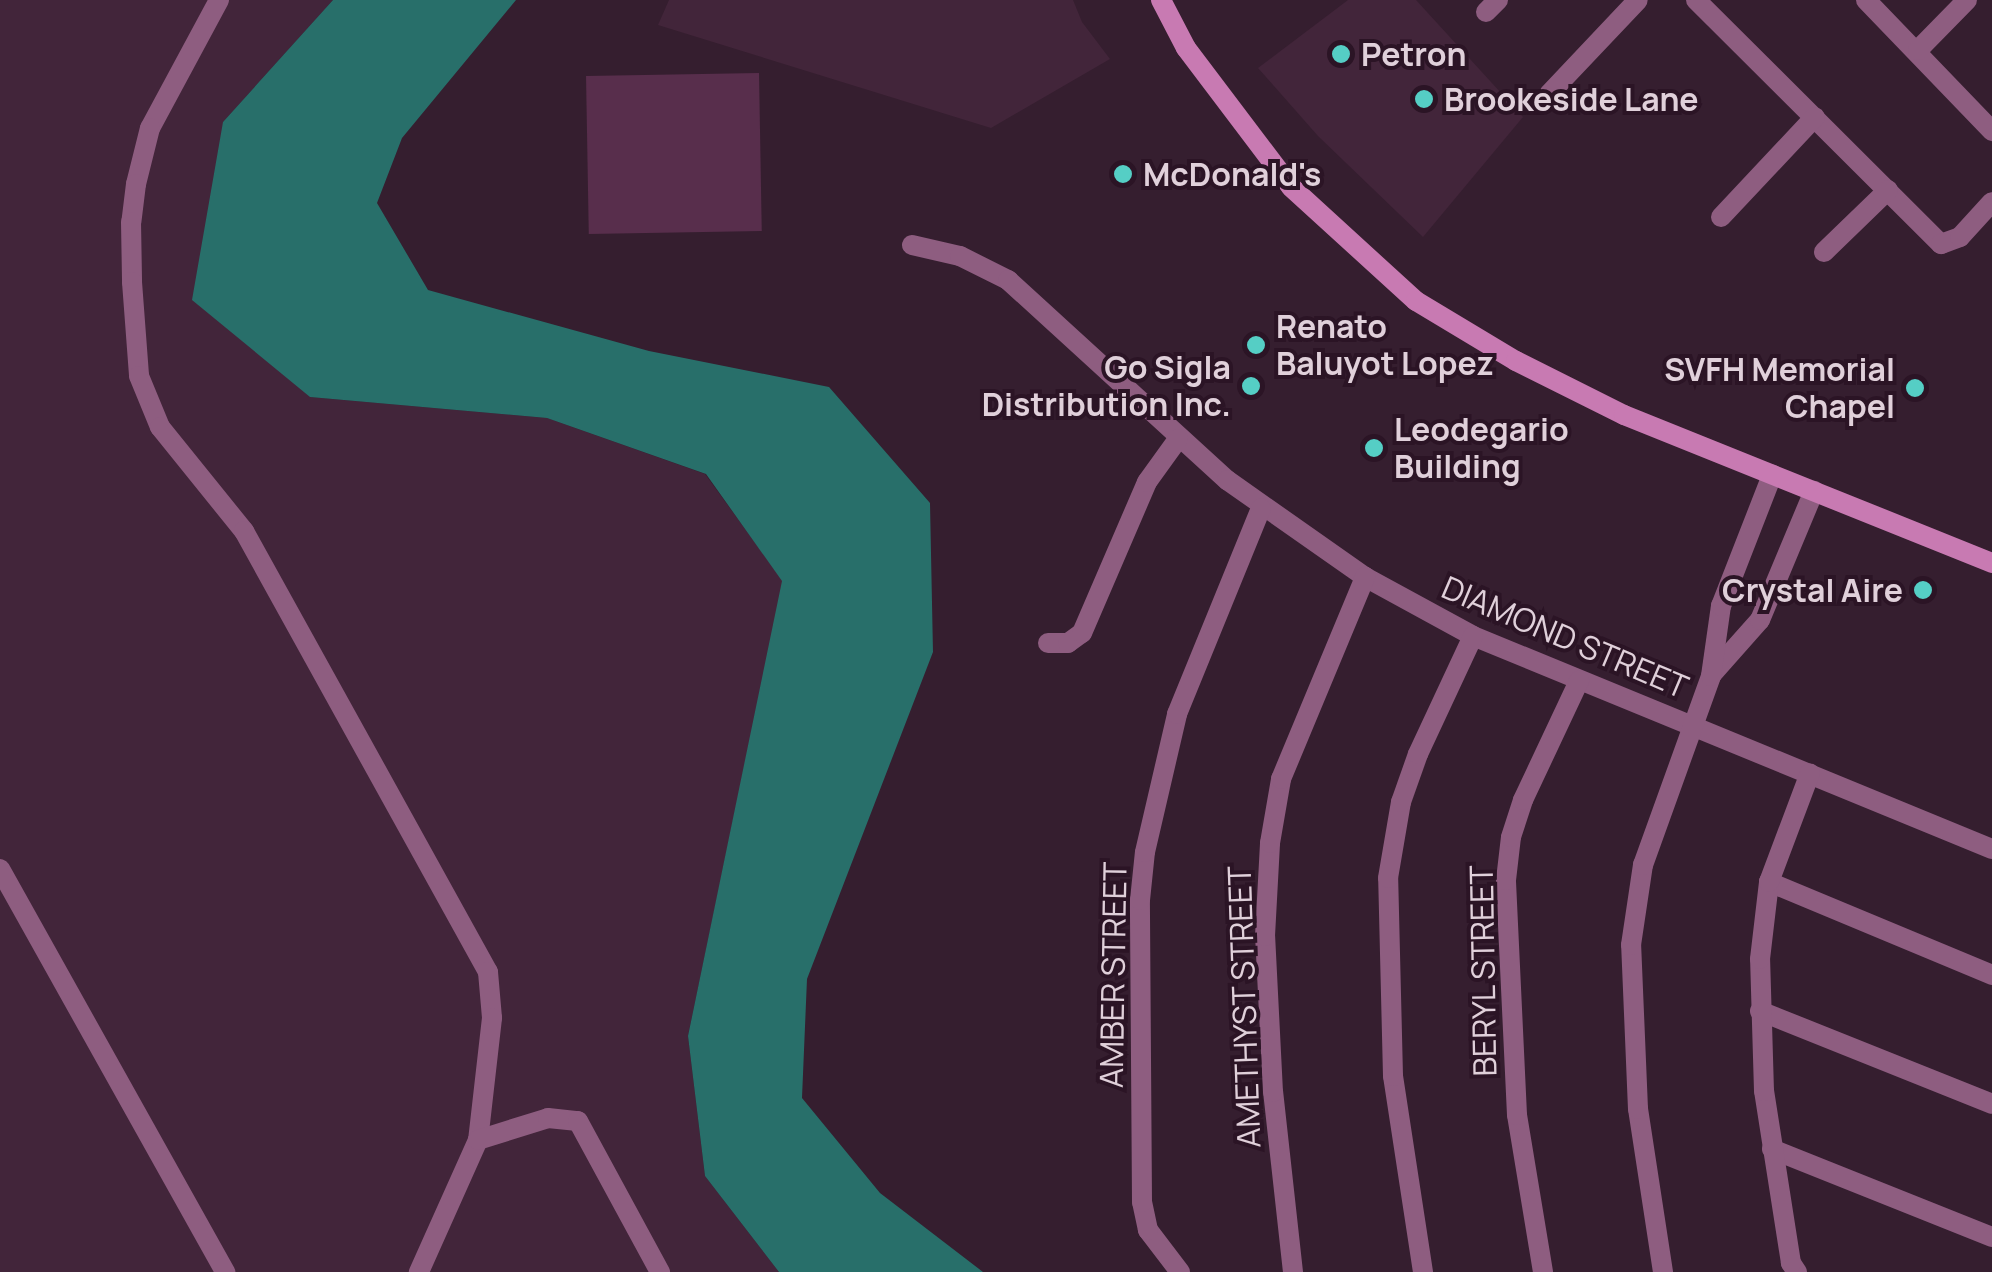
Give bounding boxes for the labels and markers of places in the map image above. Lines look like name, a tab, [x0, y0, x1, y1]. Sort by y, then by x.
place label: Petron	[1361, 35, 1467, 73]
marker: Petron	[1330, 43, 1352, 65]
place label: Brookeside Lane	[1444, 80, 1699, 118]
marker: Brookeside Lane	[1413, 88, 1435, 110]
place label: McDonald's	[1143, 155, 1321, 193]
marker: McDonald's	[1112, 163, 1134, 185]
place label: Renato Baluyot Lopez	[1276, 308, 1494, 383]
marker: Renato Baluyot Lopez	[1245, 334, 1267, 356]
place label: Go Sigla Distribution Inc.	[982, 349, 1231, 424]
place label: SVFH Memorial Chapel	[1664, 351, 1895, 426]
marker: Go Sigla Distribution Inc.	[1240, 375, 1262, 397]
marker: SVFH Memorial Chapel	[1904, 377, 1926, 399]
place label: Leodegario Building	[1394, 411, 1569, 486]
marker: Leodegario Building	[1363, 437, 1385, 459]
place label: Crystal Aire	[1722, 571, 1903, 609]
marker: Crystal Aire	[1912, 579, 1934, 601]

